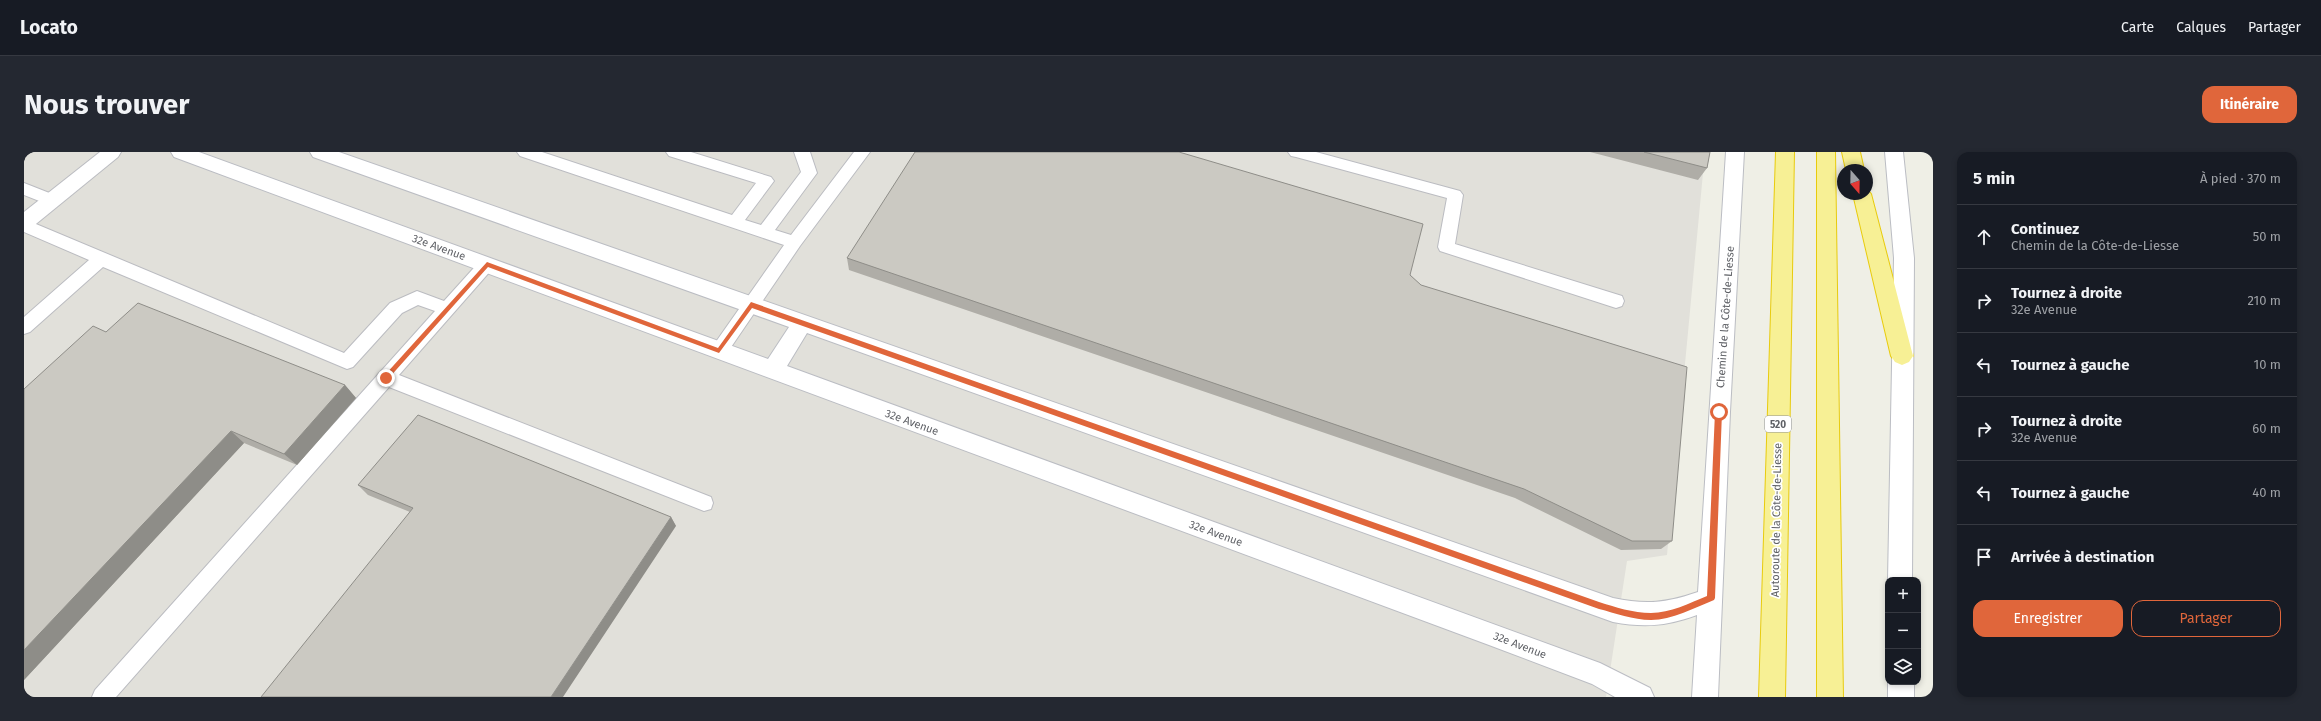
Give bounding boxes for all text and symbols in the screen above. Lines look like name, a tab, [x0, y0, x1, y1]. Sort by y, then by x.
text: Locato	[20, 16, 78, 39]
text: Carte	[2121, 19, 2154, 36]
text: Calques	[2176, 19, 2226, 36]
text: Partager	[2248, 19, 2301, 36]
button: Itinéraire	[2202, 86, 2297, 123]
text: Nous trouver	[24, 88, 189, 121]
north arrow	[1837, 164, 1873, 200]
text: 5 min	[1973, 168, 2015, 189]
text: À pied · 370 m	[2200, 171, 2281, 186]
text: Continuez	[2011, 220, 2079, 238]
icon: ahead	[1973, 226, 1995, 248]
text: 50 m	[2253, 229, 2281, 244]
street label: 32e Avenue	[410, 232, 467, 263]
text: Chemin de la Côte-de-Liesse	[2011, 238, 2179, 253]
street label: Chemin de la Côte-de-Liesse	[1714, 246, 1737, 388]
text: Tournez à droite	[2011, 284, 2122, 302]
icon: right	[1973, 290, 1995, 312]
text: 210 m	[2247, 293, 2281, 308]
text: 32e Avenue	[2011, 302, 2077, 317]
icon: left	[1973, 354, 1995, 376]
text: Tournez à gauche	[2011, 356, 2130, 374]
text: 10 m	[2254, 357, 2281, 372]
route end	[377, 369, 395, 387]
route start	[1710, 403, 1728, 421]
street label: 32e Avenue	[883, 407, 940, 438]
text: Tournez à droite	[2011, 412, 2122, 430]
road number: 520	[1765, 416, 1791, 432]
icon: right	[1973, 418, 1995, 440]
text: 60 m	[2252, 421, 2281, 436]
text: 32e Avenue	[2011, 430, 2077, 445]
street label: Autoroute de la Côte-de-Liesse	[1769, 443, 1784, 597]
icon: left	[1973, 482, 1995, 504]
text: Tournez à gauche	[2011, 484, 2130, 502]
text: 40 m	[2252, 485, 2281, 500]
street label: 32e Avenue	[1187, 518, 1244, 549]
icon: arrive	[1973, 546, 1995, 568]
text: Arrivée à destination	[2011, 548, 2154, 566]
map controls	[1885, 577, 1921, 685]
button: +	[1885, 577, 1921, 613]
button: Enregistrer	[1973, 600, 2123, 637]
button: Partager	[2131, 600, 2281, 637]
button: −	[1885, 613, 1921, 649]
street label: 32e Avenue	[1491, 629, 1548, 662]
button: layers	[1885, 649, 1921, 685]

